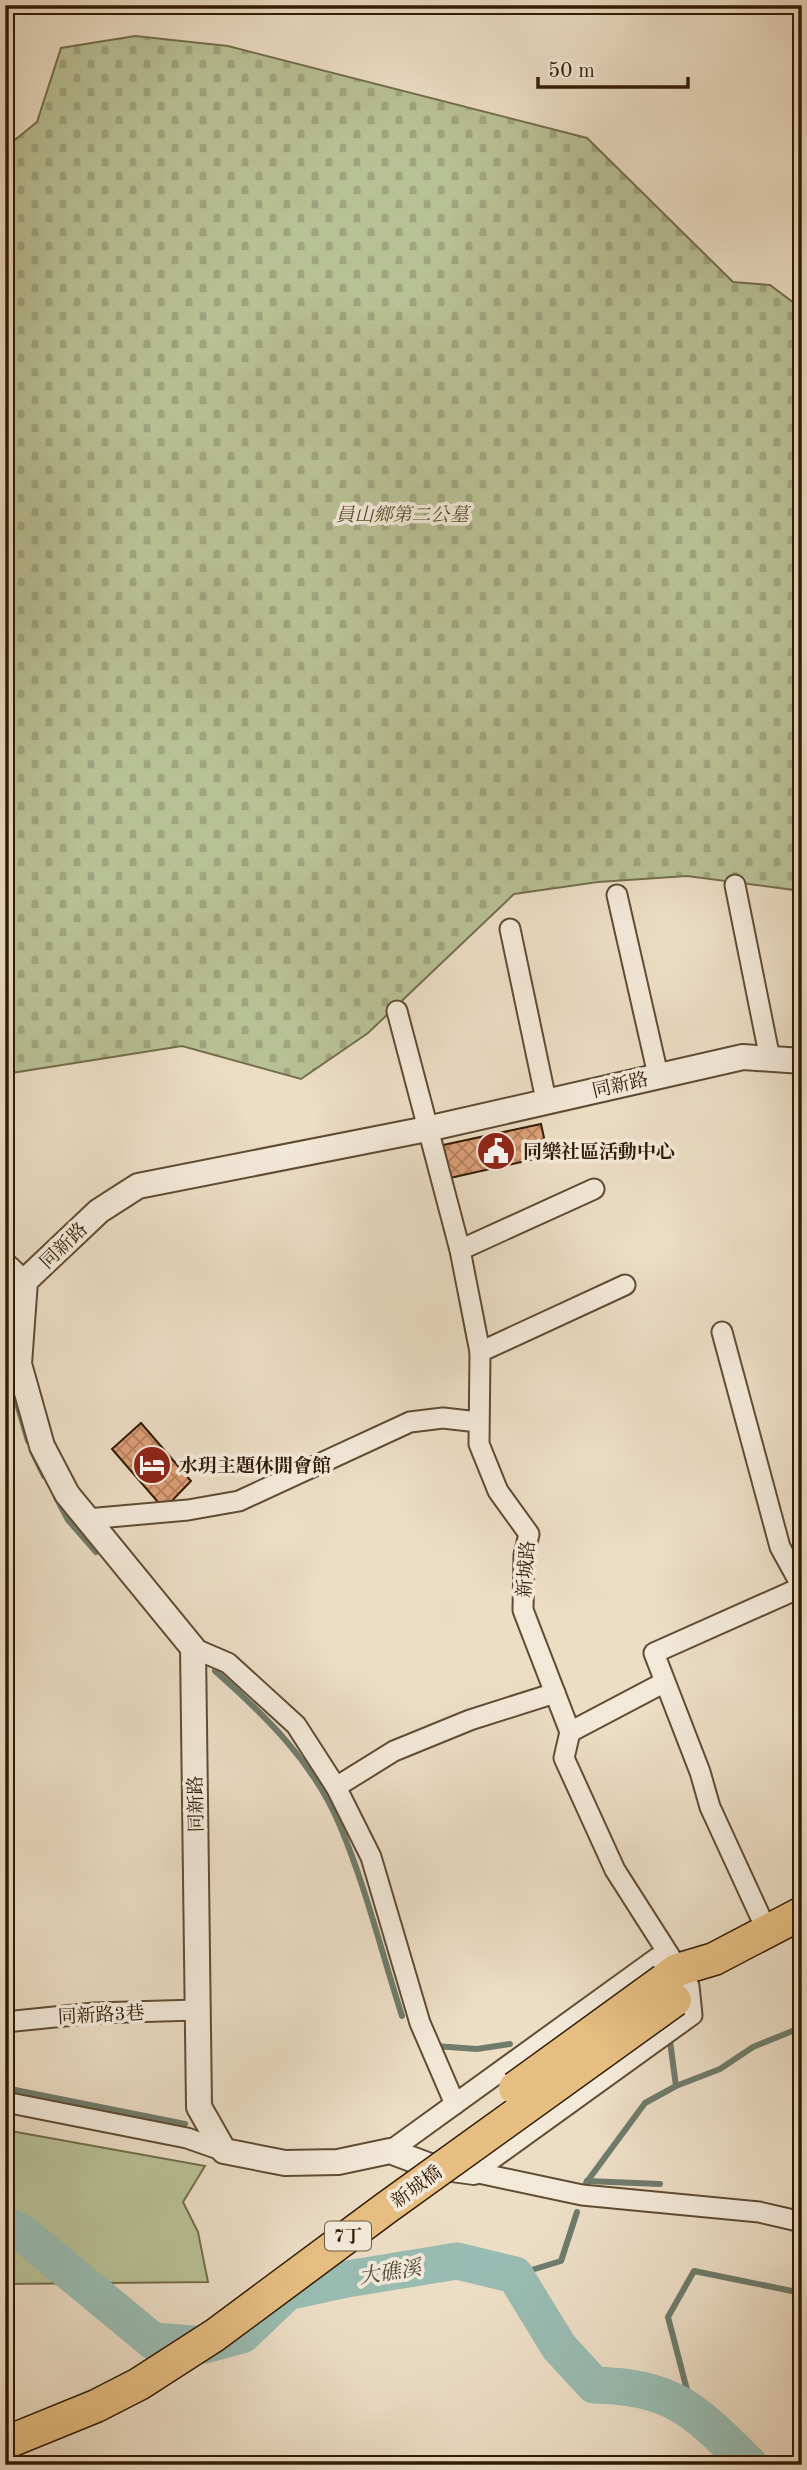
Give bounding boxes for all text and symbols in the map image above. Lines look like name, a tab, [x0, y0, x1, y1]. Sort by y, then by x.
scale bar	[538, 46, 688, 90]
text: 50 m	[548, 61, 595, 82]
park label: 員山鄉第二公墓	[335, 504, 471, 526]
street label: 同新路	[590, 1069, 650, 1102]
public building icon: 同樂社區活動中心	[475, 1130, 517, 1172]
place label: 同樂社區活動中心	[523, 1141, 675, 1163]
street label: 同新路	[36, 1219, 92, 1273]
hotel icon: 水玥主題休閒會館	[131, 1444, 173, 1486]
place label: 水玥主題休閒會館	[179, 1455, 331, 1477]
street label: 新城路	[514, 1540, 539, 1598]
street label: 同新路	[186, 1775, 207, 1833]
street label: 同新路3巷	[57, 2003, 145, 2028]
street label: 新城橋	[388, 2162, 446, 2212]
road number: 7丁	[325, 2222, 371, 2250]
water label: 大礁溪	[357, 2256, 425, 2289]

